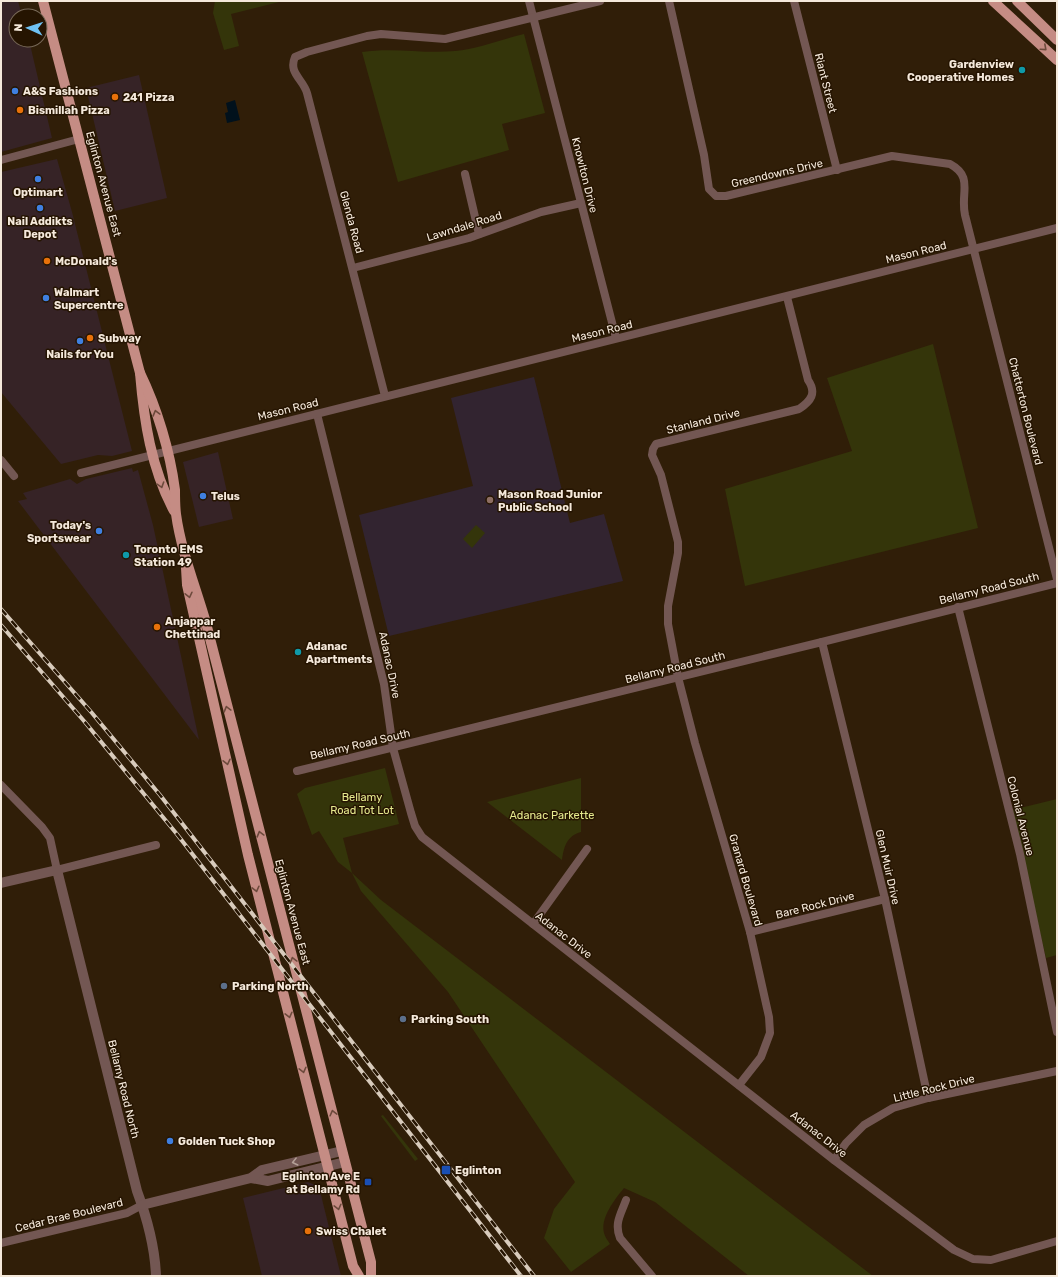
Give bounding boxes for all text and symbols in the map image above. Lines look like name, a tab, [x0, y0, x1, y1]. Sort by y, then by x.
north arrow	[8, 8, 48, 48]
text: N	[12, 23, 25, 32]
one-way arrow	[1039, 43, 1047, 51]
street label: Riant Street	[812, 52, 839, 115]
place label: Gardenview Cooperative Homes	[907, 58, 1014, 84]
marker: Gardenview Cooperative Homes	[1017, 65, 1027, 75]
place label: A&S Fashions	[23, 85, 98, 98]
marker: A&S Fashions	[10, 86, 20, 96]
place label: 241 Pizza	[123, 91, 174, 104]
marker: 241 Pizza	[110, 92, 120, 102]
place label: Bismillah Pizza	[28, 104, 110, 117]
marker: Bismillah Pizza	[15, 105, 25, 115]
street label: Eglinton Avenue East	[83, 130, 124, 239]
street label: Knowlton Drive	[569, 136, 600, 214]
street label: Greendowns Drive	[730, 157, 824, 190]
marker: Optimart	[33, 174, 43, 184]
place label: Optimart	[13, 186, 63, 199]
street label: Glenda Road	[337, 189, 366, 255]
marker: Nail Addikts Depot	[35, 203, 45, 213]
street label: Lawndale Road	[425, 209, 503, 244]
place label: Nail Addikts Depot	[7, 215, 73, 241]
street label: Mason Road	[884, 239, 948, 266]
place label: McDonald's	[55, 255, 117, 268]
marker: McDonald's	[42, 256, 52, 266]
place label: Walmart Supercentre	[54, 286, 124, 312]
marker: Walmart Supercentre	[41, 293, 51, 303]
street label: Mason Road	[570, 318, 634, 345]
place label: Subway	[98, 332, 141, 345]
marker: Subway	[85, 333, 95, 343]
marker: Nails for You	[75, 336, 85, 346]
place label: Nails for You	[46, 348, 114, 361]
street label: Chatterton Boulevard	[1006, 356, 1045, 466]
street label: Mason Road	[256, 396, 320, 423]
street label: Stanland Drive	[665, 406, 741, 437]
one-way arrow	[153, 410, 161, 416]
one-way arrow	[157, 482, 165, 489]
place label: Mason Road Junior Public School	[498, 488, 602, 514]
place label: Telus	[211, 490, 240, 503]
marker: Telus	[198, 491, 208, 501]
marker: Mason Road Junior Public School	[485, 495, 495, 505]
place label: Today's Sportswear	[27, 519, 91, 545]
marker: Today's Sportswear	[94, 526, 104, 536]
place label: Toronto EMS Station 49	[134, 543, 203, 569]
marker: Toronto EMS Station 49	[121, 550, 131, 560]
street label: Bellamy Road South	[938, 570, 1040, 607]
one-way arrow	[184, 592, 192, 598]
place label: Anjappar Chettinad	[165, 615, 220, 641]
marker: Anjappar Chettinad	[152, 622, 162, 632]
street label: Adanac Drive	[376, 631, 403, 700]
place label: Adanac Apartments	[306, 640, 372, 666]
marker: Adanac Apartments	[293, 647, 303, 657]
street label: Bellamy Road South	[624, 649, 726, 686]
one-way arrow	[223, 706, 232, 713]
street label: Bellamy Road South	[309, 727, 412, 762]
one-way arrow	[222, 759, 230, 766]
street label: Colonial Avenue	[1004, 775, 1037, 857]
park label: Bellamy Road Tot Lot	[330, 791, 395, 817]
park label: Adanac Parkette	[510, 809, 594, 822]
street label: Glen Muir Drive	[873, 828, 902, 906]
one-way arrow	[256, 831, 265, 838]
street label: Granard Boulevard	[726, 833, 765, 928]
street label: Eglinton Avenue East	[272, 858, 313, 967]
one-way arrow	[252, 886, 260, 892]
street label: Bare Rock Drive	[774, 889, 856, 922]
street label: Adanac Drive	[533, 909, 594, 961]
one-way arrow	[289, 957, 298, 964]
place label: Parking North	[232, 980, 309, 993]
marker: Parking North	[219, 981, 229, 991]
one-way arrow	[284, 1012, 292, 1018]
place label: Parking South	[411, 1013, 489, 1026]
marker: Parking South	[398, 1014, 408, 1024]
street label: Bellamy Road North	[105, 1039, 142, 1140]
one-way arrow	[298, 1067, 306, 1073]
street label: Little Rock Drive	[892, 1072, 976, 1105]
street label: Adanac Drive	[788, 1108, 849, 1160]
one-way arrow	[329, 1110, 337, 1116]
place label: Golden Tuck Shop	[178, 1135, 275, 1148]
marker: Golden Tuck Shop	[165, 1136, 175, 1146]
one-way arrow	[292, 1158, 298, 1166]
marker: Eglinton	[440, 1164, 452, 1176]
place label: Eglinton	[455, 1164, 501, 1177]
place label: Eglinton Ave E at Bellamy Rd	[282, 1170, 360, 1196]
marker: Eglinton Ave E at Bellamy Rd	[363, 1177, 373, 1187]
street label: Cedar Brae Boulevard	[14, 1196, 124, 1235]
one-way arrow	[333, 1203, 341, 1210]
place label: Swiss Chalet	[316, 1225, 386, 1238]
marker: Swiss Chalet	[303, 1226, 313, 1236]

